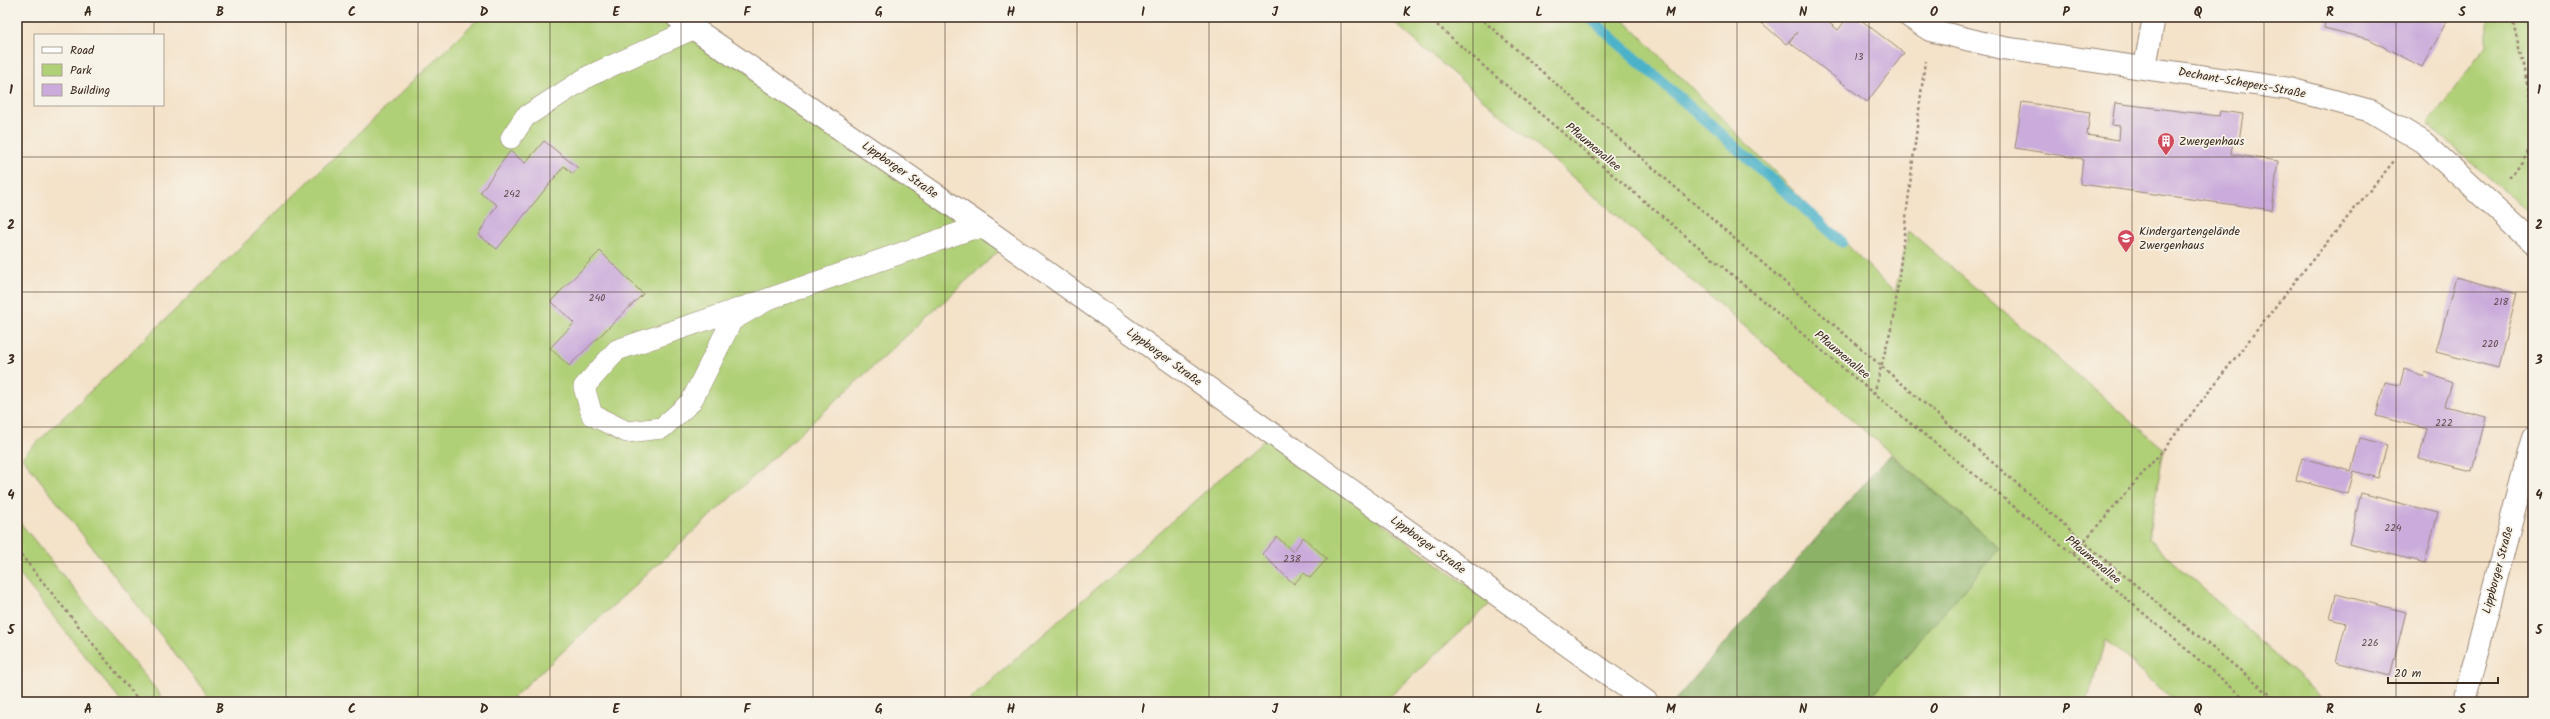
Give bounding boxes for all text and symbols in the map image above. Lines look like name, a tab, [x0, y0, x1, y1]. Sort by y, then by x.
text: A	[84, 2, 92, 23]
text: B	[216, 2, 224, 23]
text: C	[348, 2, 356, 23]
text: D	[480, 2, 489, 23]
text: E	[612, 2, 620, 23]
text: F	[743, 2, 751, 23]
text: G	[875, 2, 883, 23]
text: H	[1007, 2, 1016, 23]
text: I	[1141, 2, 1145, 23]
text: J	[1272, 2, 1279, 23]
text: K	[1403, 2, 1411, 23]
text: L	[1535, 2, 1543, 23]
text: M	[1666, 2, 1676, 23]
text: N	[1799, 2, 1808, 23]
text: O	[1930, 2, 1938, 23]
text: P	[2062, 2, 2070, 23]
text: Q	[2194, 2, 2203, 23]
text: R	[2326, 2, 2334, 23]
text: S	[2458, 2, 2466, 23]
legend	[34, 34, 164, 106]
text: Road	[70, 41, 95, 60]
house number: 13	[1855, 49, 1864, 65]
text: Park	[70, 61, 92, 80]
street label: Dechant-Schepers-Straße	[2177, 62, 2308, 104]
text: 1	[9, 80, 13, 101]
text: 1	[2537, 80, 2541, 101]
text: Building	[70, 81, 110, 100]
street label: Pflaumenallee	[1561, 118, 1626, 177]
building icon: Zwergenhaus	[2156, 131, 2176, 156]
place label: Zwergenhaus	[2179, 132, 2244, 151]
street label: Lippborger Straße	[858, 137, 943, 204]
house number: 242	[503, 186, 521, 202]
text: 2	[7, 215, 15, 236]
text: 2	[2535, 215, 2543, 236]
place label: Kindergartengelände Zwergenhaus	[2139, 222, 2241, 255]
school or university icon: Kindergartengelände Zwergenhaus	[2116, 228, 2136, 253]
house number: 240	[589, 290, 605, 306]
house number: 218	[2494, 294, 2509, 310]
street label: Lippborger Straße	[1122, 323, 1206, 391]
street label: Pflaumenallee	[1810, 326, 1875, 385]
house number: 220	[2482, 336, 2498, 352]
text: 3	[6, 350, 15, 371]
text: 3	[2534, 350, 2543, 371]
house number: 222	[2435, 415, 2453, 431]
text: 4	[7, 485, 15, 506]
text: 4	[2535, 485, 2543, 506]
street label: Lippborger Straße	[1386, 511, 1470, 579]
house number: 224	[2384, 520, 2402, 536]
street label: Lippborger Straße	[2477, 524, 2519, 616]
street label: Pflaumenallee	[2061, 531, 2126, 590]
house number: 238	[1283, 551, 1302, 567]
text: 5	[7, 620, 16, 641]
text: 5	[2535, 620, 2544, 641]
house number: 226	[2361, 635, 2379, 651]
scale bar	[2388, 659, 2498, 685]
text: 20 m	[2394, 664, 2422, 683]
text: A	[84, 699, 92, 719]
text: B	[216, 699, 224, 719]
text: C	[348, 699, 356, 719]
text: D	[480, 699, 489, 719]
text: E	[612, 699, 620, 719]
text: F	[743, 699, 751, 719]
text: G	[875, 699, 883, 719]
text: H	[1007, 699, 1016, 719]
text: I	[1141, 699, 1145, 719]
text: J	[1272, 699, 1279, 719]
text: K	[1403, 699, 1411, 719]
text: L	[1535, 699, 1543, 719]
text: M	[1666, 699, 1676, 719]
text: N	[1799, 699, 1808, 719]
text: O	[1930, 699, 1938, 719]
text: P	[2062, 699, 2070, 719]
text: Q	[2194, 699, 2203, 719]
text: R	[2326, 699, 2334, 719]
text: S	[2458, 699, 2466, 719]

